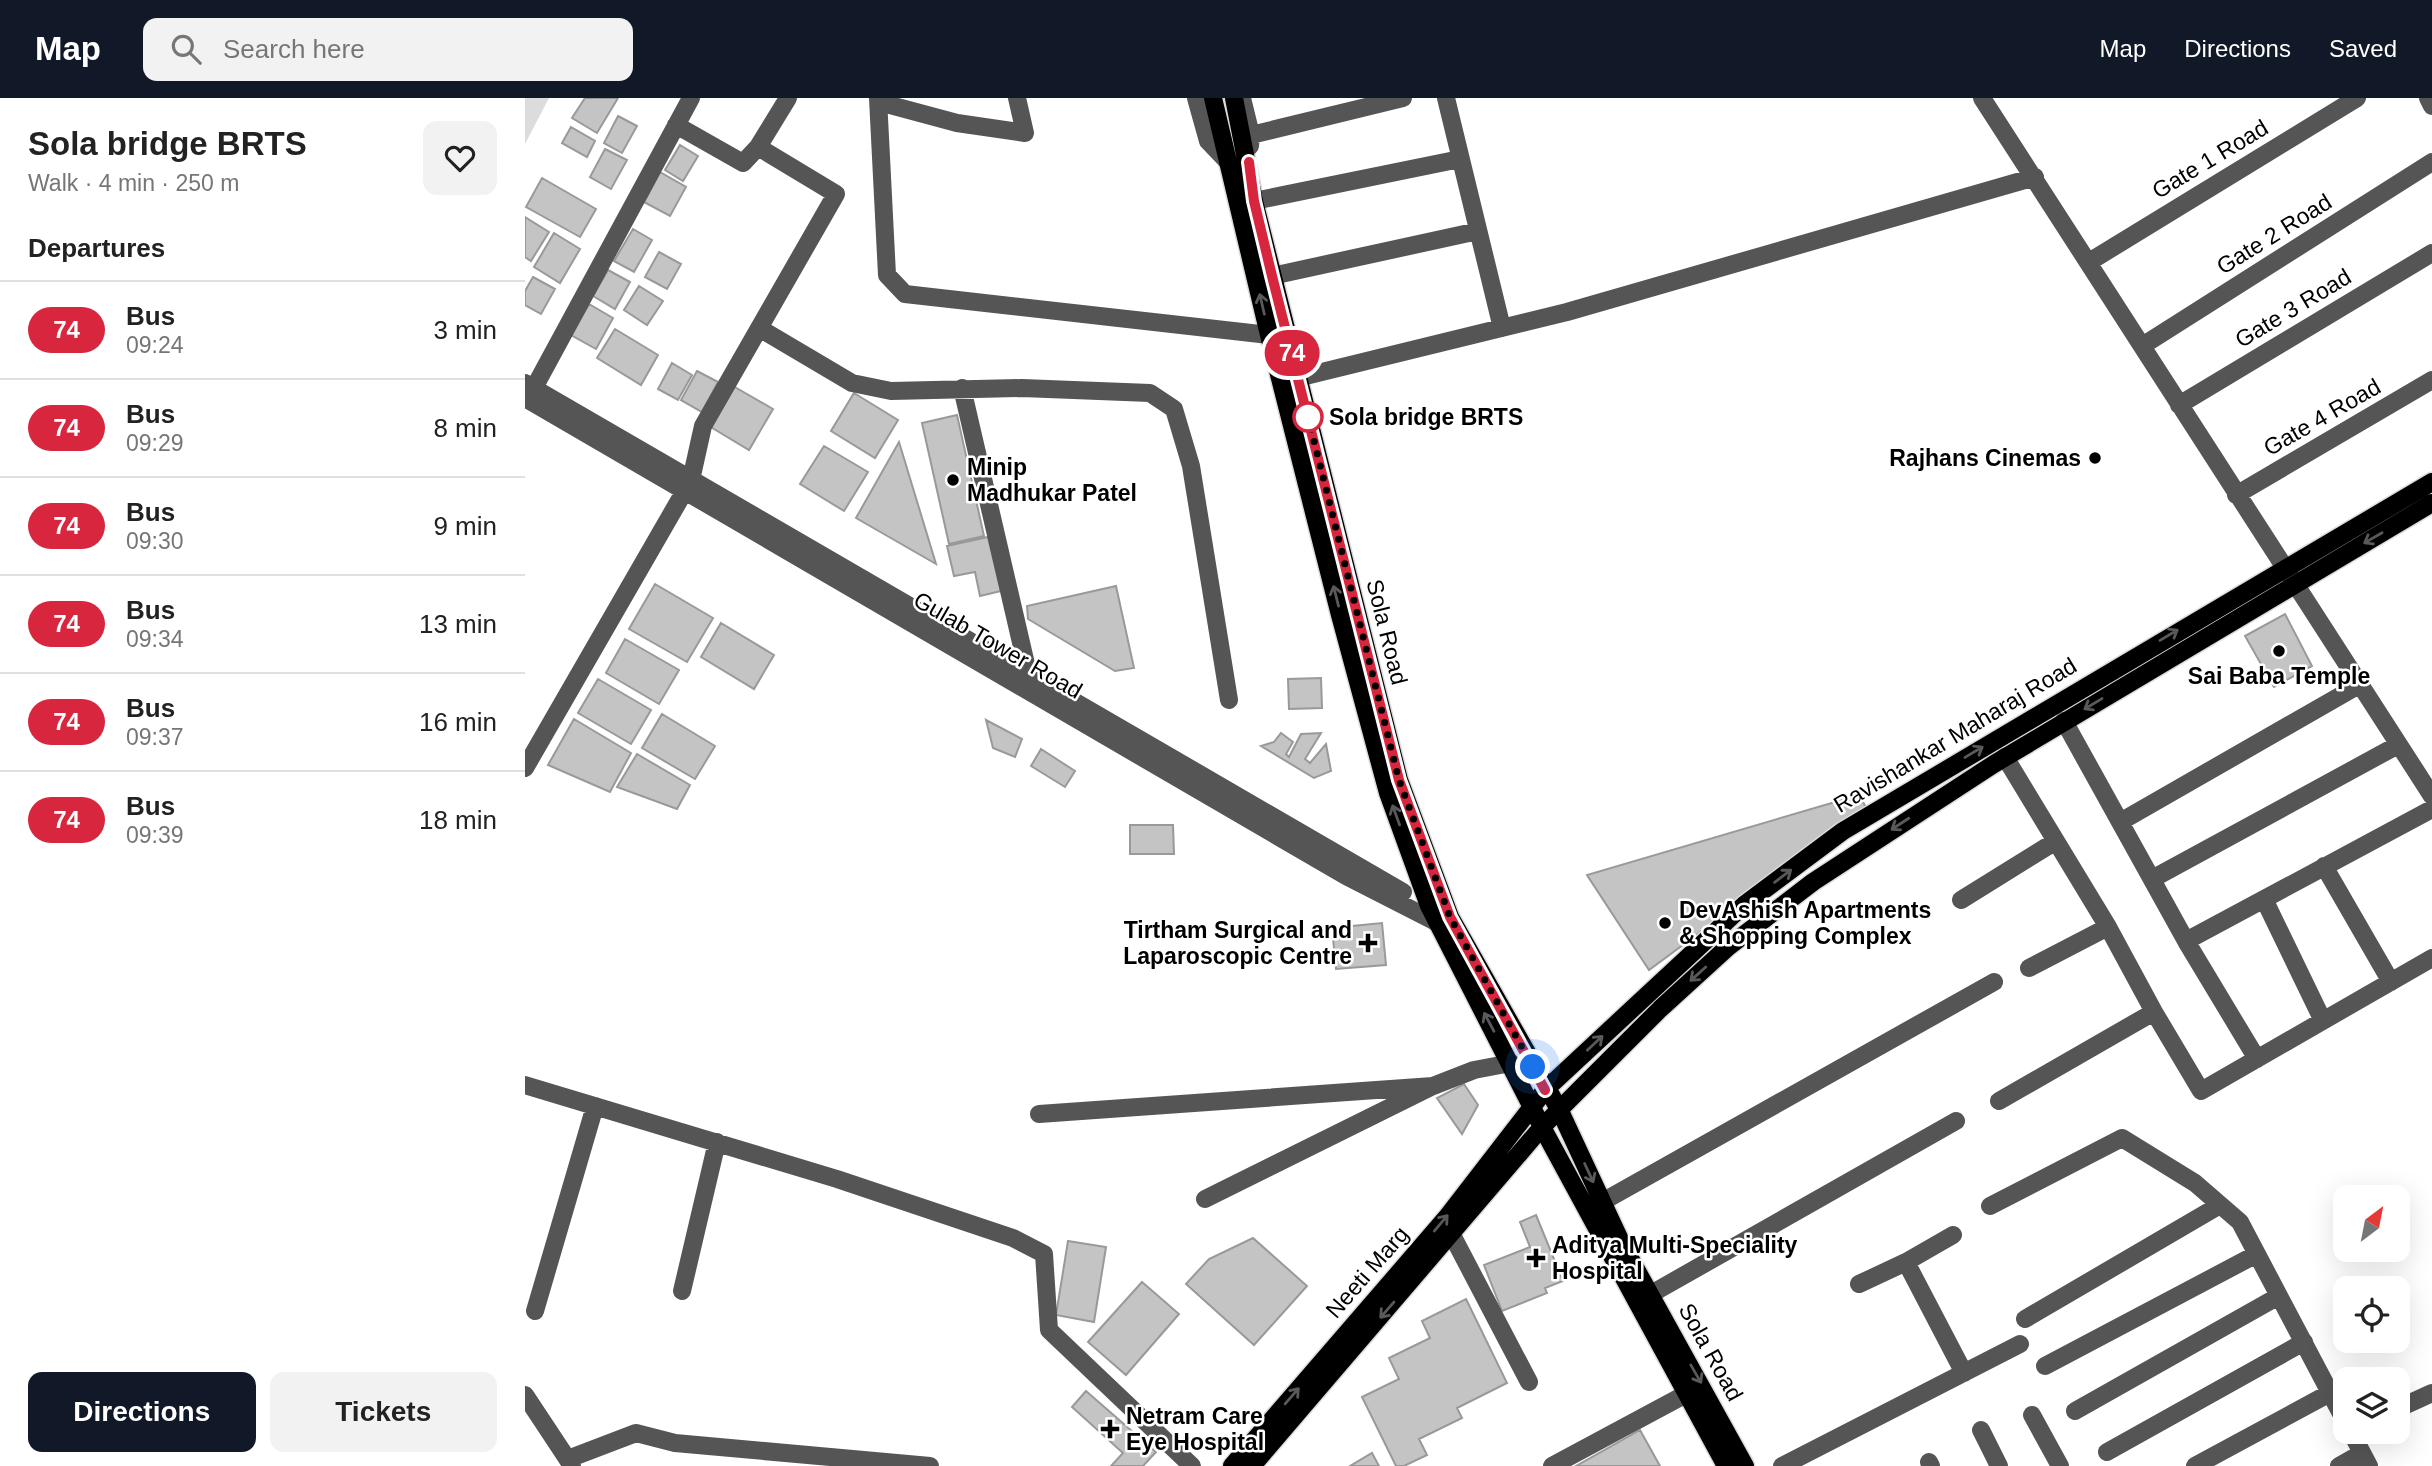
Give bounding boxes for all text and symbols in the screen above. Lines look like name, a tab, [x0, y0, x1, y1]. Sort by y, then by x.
search box	[143, 18, 633, 81]
text: Map	[35, 30, 101, 67]
icon: search	[167, 30, 205, 68]
text: Search here	[223, 34, 365, 64]
text: Map	[2100, 35, 2146, 62]
text: Directions	[2184, 35, 2291, 62]
text: Saved	[2329, 35, 2397, 62]
street label: Gate 1 Road	[2147, 114, 2273, 204]
button: heart	[423, 121, 497, 195]
text: Sola bridge BRTS	[28, 125, 307, 162]
text: Walk · 4 min · 250 m	[28, 170, 239, 196]
street label: Gate 2 Road	[2212, 188, 2336, 280]
text: Departures	[28, 233, 165, 263]
street label: Gate 3 Road	[2230, 263, 2356, 353]
one-way arrow	[1254, 293, 1268, 316]
text: Bus	[126, 301, 175, 331]
text: 3 min	[433, 315, 497, 345]
text: 74	[53, 316, 80, 343]
line badge: 74	[1261, 330, 1323, 376]
text: 09:24	[126, 332, 184, 358]
text: 74	[1279, 339, 1305, 366]
street label: Gate 4 Road	[2259, 373, 2385, 461]
text: Bus	[126, 399, 175, 429]
marker: Sola bridge BRTS	[1293, 402, 1323, 432]
place label: Sola bridge BRTS	[1329, 404, 1523, 430]
text: 8 min	[433, 413, 497, 443]
text: 74	[53, 414, 80, 441]
text: 09:29	[126, 430, 184, 456]
place label: Rajhans Cinemas	[1889, 445, 2081, 471]
marker: Rajhans Cinemas	[2087, 450, 2103, 466]
place label: Minip Madhukar Patel	[967, 454, 1137, 506]
marker: Minip Madhukar Patel	[945, 472, 961, 488]
text: Bus	[126, 497, 175, 527]
text: 9 min	[433, 511, 497, 541]
text: 74	[53, 512, 80, 539]
text: 09:30	[126, 528, 184, 554]
one-way arrow	[2363, 531, 2383, 545]
street label: Sola Road	[1361, 577, 1413, 687]
one-way arrow	[1329, 585, 1342, 608]
street label: Gulab Tower Road	[909, 586, 1087, 704]
text: Bus	[126, 595, 175, 625]
text: 13 min	[419, 609, 497, 639]
text: 74	[53, 610, 80, 637]
text: 09:34	[126, 626, 184, 652]
one-way arrow	[2159, 628, 2179, 642]
marker: Sai Baba Temple	[2271, 643, 2287, 659]
street label: Ravishankar Maharaj Road	[1829, 652, 2081, 818]
place label: Sai Baba Temple	[2188, 663, 2370, 689]
text: Bus	[126, 693, 175, 723]
one-way arrow	[2084, 697, 2104, 711]
text: 16 min	[419, 707, 497, 737]
text: 74	[53, 708, 80, 735]
text: 09:37	[126, 724, 184, 750]
one-way arrow	[1963, 745, 1984, 758]
text: Bus	[126, 791, 175, 821]
text: 18 min	[419, 805, 497, 835]
one-way arrow	[1389, 805, 1401, 827]
text: 74	[53, 806, 80, 833]
one-way arrow	[1891, 818, 1911, 832]
text: 09:39	[126, 822, 184, 848]
one-way arrow	[1774, 868, 1792, 883]
place label: DevAshish Apartments & Shopping Complex	[1679, 897, 1931, 949]
marker: DevAshish Apartments & Shopping Complex	[1657, 915, 1673, 931]
place label: Tirtham Surgical and Laparoscopic Centre	[1123, 917, 1352, 969]
marker: Tirtham Surgical and Laparoscopic Centre	[1358, 933, 1378, 953]
one-way arrow	[1690, 966, 1707, 983]
one-way arrow	[1482, 1013, 1496, 1033]
one-way arrow	[1586, 1035, 1604, 1051]
your location	[1515, 1049, 1550, 1084]
one-way arrow	[1582, 1162, 1596, 1183]
north arrow	[2333, 1185, 2410, 1262]
map controls	[2333, 1185, 2410, 1444]
one-way arrow	[1433, 1215, 1449, 1233]
street label: Neeti Marg	[1320, 1221, 1414, 1323]
place label: Aditya Multi-Speciality Hospital	[1552, 1232, 1798, 1284]
marker: Aditya Multi-Speciality Hospital	[1526, 1248, 1546, 1268]
button: locate	[2333, 1276, 2410, 1353]
street label: Sola Road	[1674, 1299, 1748, 1405]
one-way arrow	[1379, 1301, 1395, 1319]
one-way arrow	[1689, 1363, 1703, 1383]
button: layers	[2333, 1367, 2410, 1444]
button: Directions	[28, 1372, 256, 1452]
button: Tickets	[270, 1372, 497, 1452]
one-way arrow	[1284, 1387, 1300, 1405]
place label: Netram Care Eye Hospital	[1126, 1403, 1264, 1455]
marker: Netram Care Eye Hospital	[1100, 1419, 1120, 1439]

